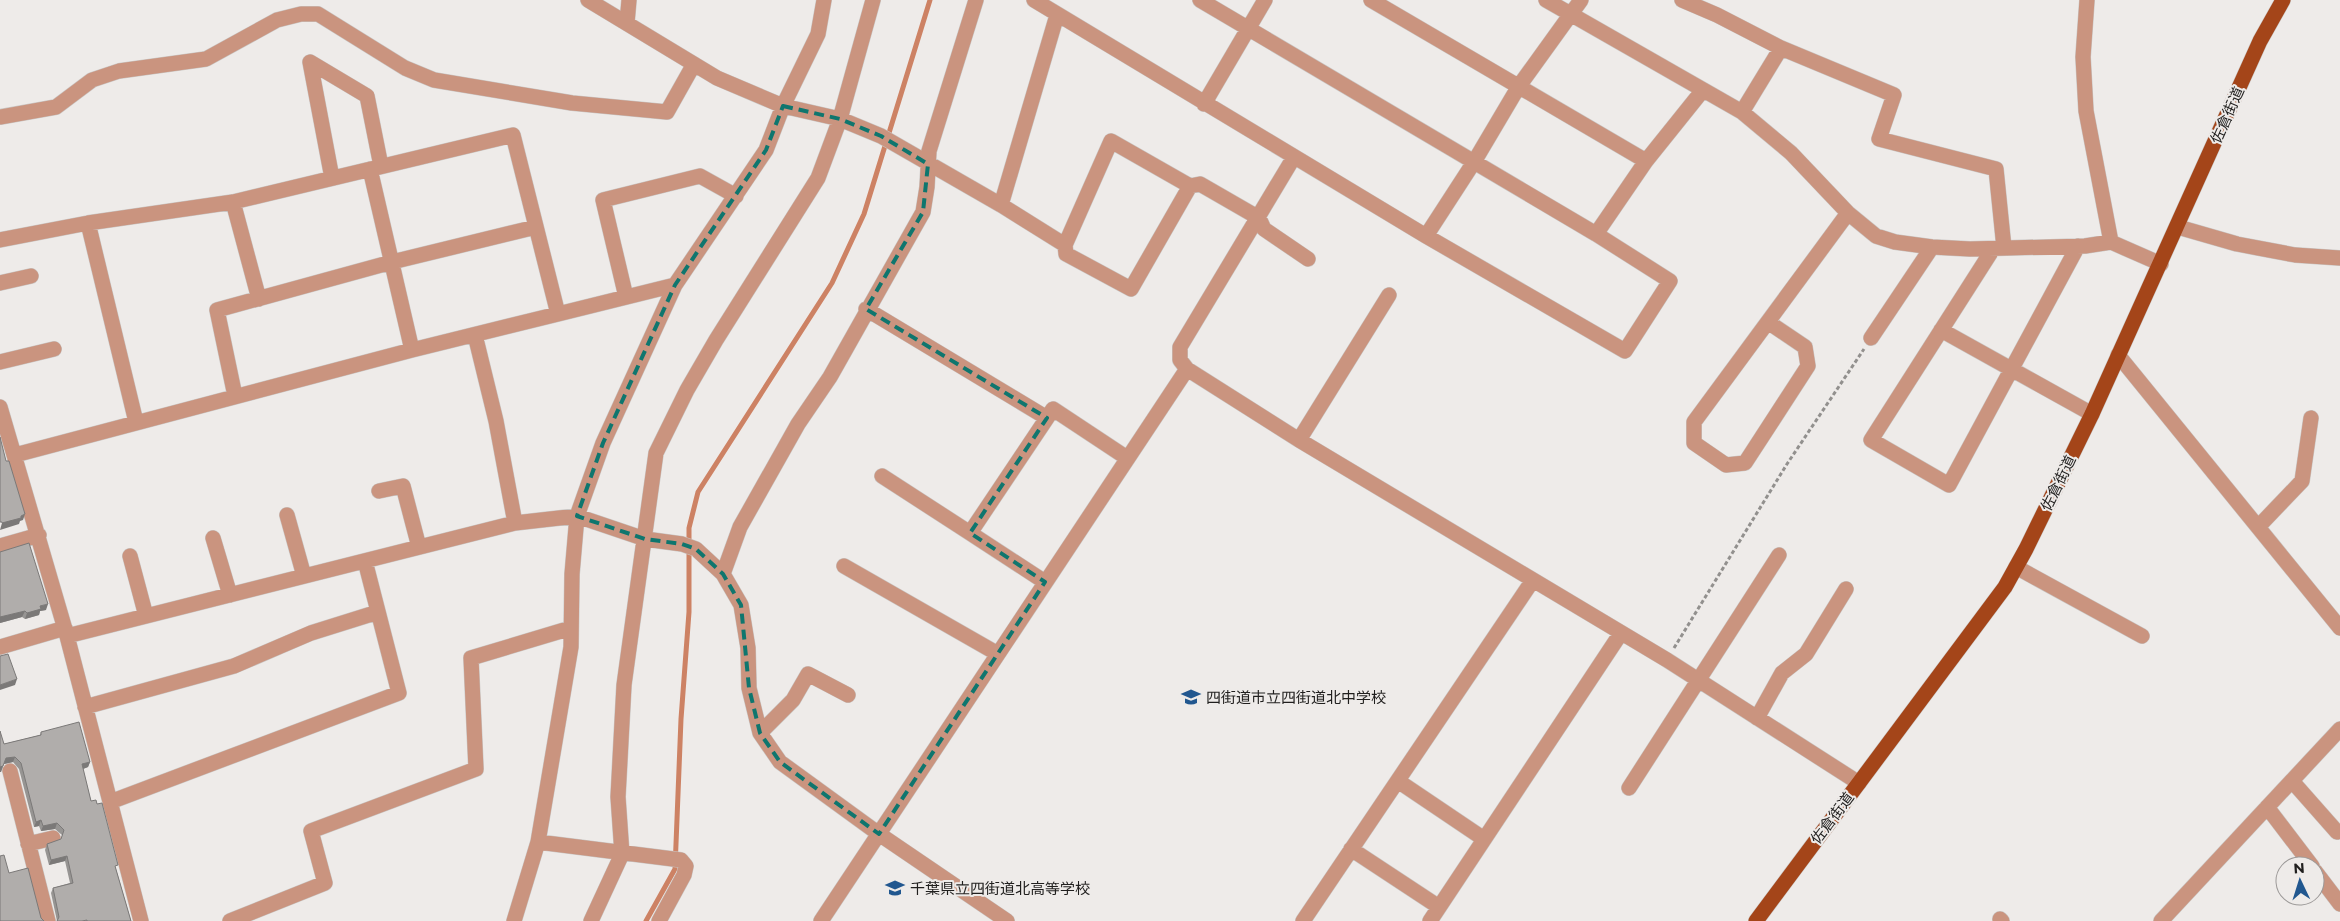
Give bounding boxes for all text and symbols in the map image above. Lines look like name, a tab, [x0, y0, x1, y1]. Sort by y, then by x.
street label: 佐倉街道	[2206, 84, 2248, 146]
street label: 佐倉街道	[2036, 452, 2080, 514]
school or university icon: 四街道市立四街道北中学校	[1180, 686, 1202, 708]
place label: 四街道市立四街道北中学校	[1206, 688, 1386, 707]
street label: 佐倉街道	[1806, 788, 1858, 848]
north arrow	[2275, 856, 2325, 906]
text: N	[2293, 859, 2305, 877]
school or university icon: 千葉県立四街道北高等学校	[884, 877, 906, 899]
place label: 千葉県立四街道北高等学校	[910, 879, 1090, 898]

